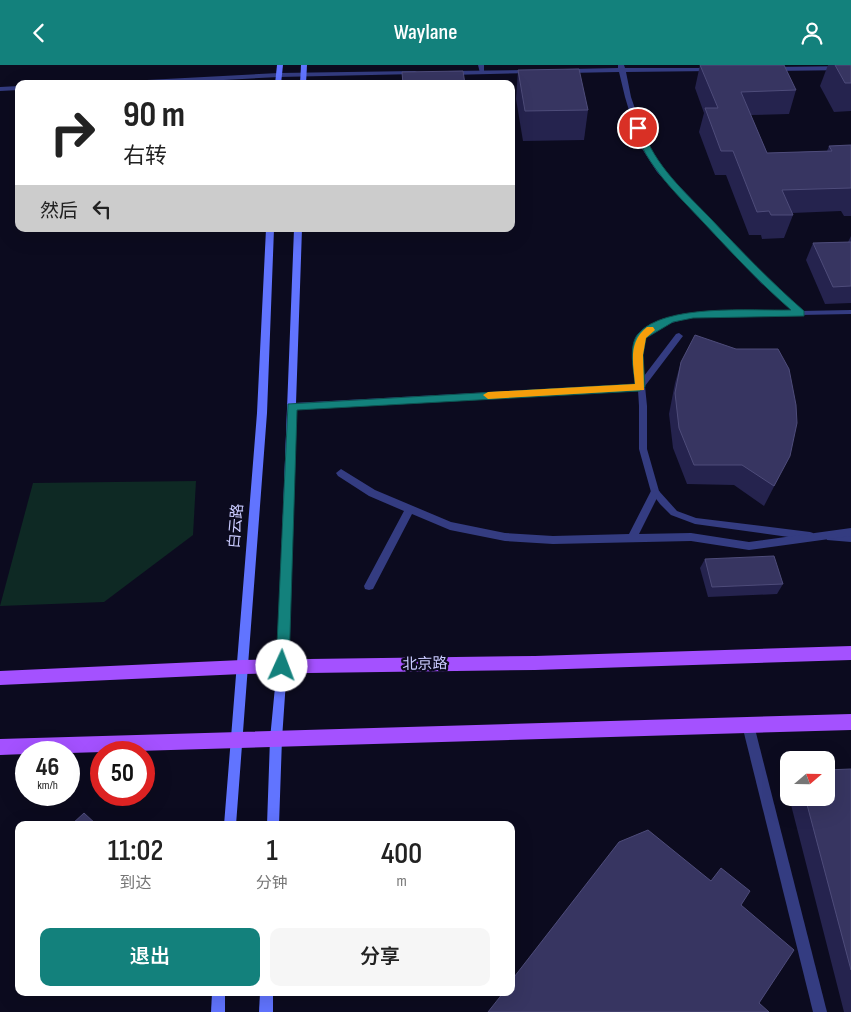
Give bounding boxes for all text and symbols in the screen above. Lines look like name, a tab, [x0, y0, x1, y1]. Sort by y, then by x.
icon: back	[25, 19, 53, 47]
text: Waylane	[394, 19, 457, 46]
icon: person	[798, 19, 826, 47]
text: 90 m	[123, 94, 185, 137]
icon: right	[40, 100, 105, 165]
pin	[617, 107, 659, 149]
icon: arrive	[624, 114, 652, 142]
text: 右转	[123, 143, 167, 170]
icon: left	[88, 195, 116, 223]
text: 然后	[40, 200, 78, 223]
street label: 白云路	[225, 503, 247, 549]
position arrow	[255, 639, 307, 691]
street label: 北京路	[402, 654, 448, 674]
speed limit sign: 50	[90, 741, 155, 806]
north arrow	[780, 751, 835, 806]
map controls	[780, 751, 835, 806]
text: 46	[36, 752, 59, 783]
text: km/h	[37, 778, 58, 793]
text: 11:02	[108, 833, 163, 869]
text: 1	[267, 833, 278, 869]
text: 400	[381, 836, 422, 872]
text: m	[396, 872, 407, 891]
text: 到达	[120, 874, 152, 893]
text: 分钟	[256, 874, 288, 893]
button: 退出	[40, 928, 260, 986]
button: 分享	[270, 928, 490, 986]

